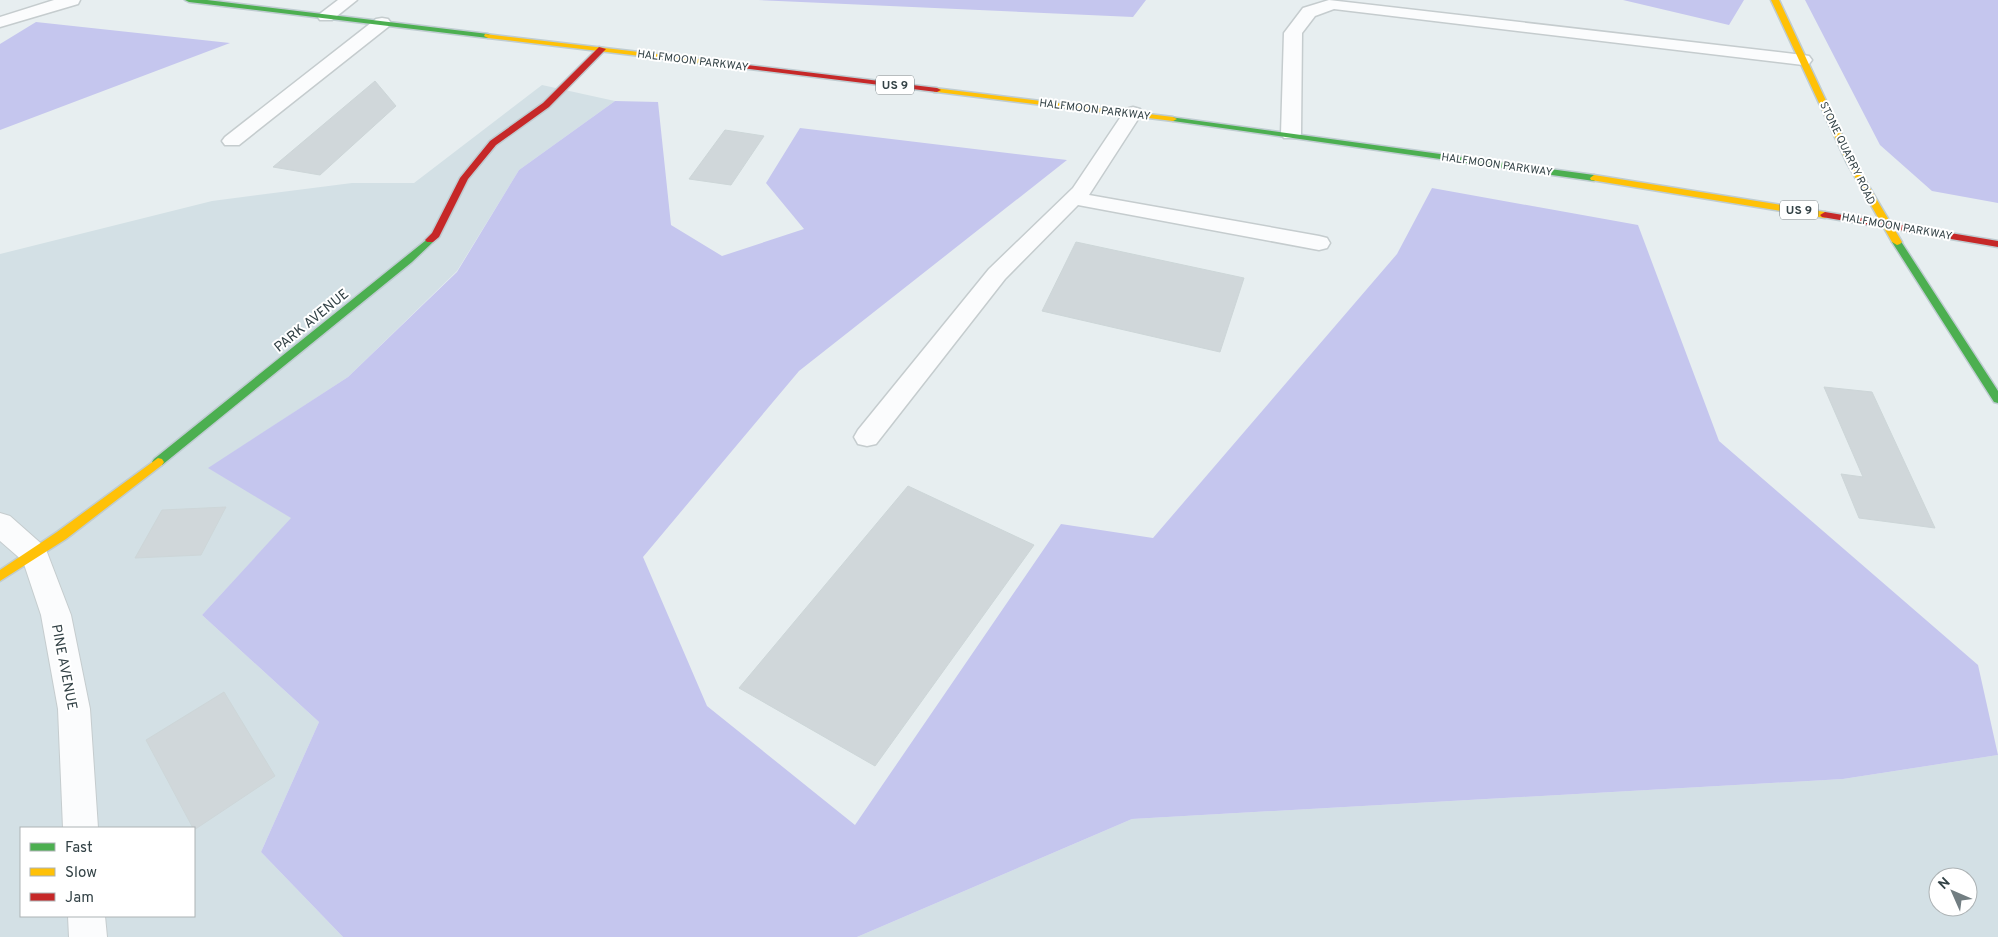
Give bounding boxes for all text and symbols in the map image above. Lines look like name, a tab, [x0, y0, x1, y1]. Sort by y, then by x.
street label: HALFMOON PARKWAY	[636, 47, 749, 75]
road number: US 9	[876, 76, 914, 94]
street label: HALFMOON PARKWAY	[1038, 96, 1151, 124]
street label: STONE QUARRY ROAD	[1816, 100, 1878, 207]
street label: HALFMOON PARKWAY	[1440, 150, 1553, 180]
road number: US 9	[1780, 200, 1818, 220]
street label: HALFMOON PARKWAY	[1840, 210, 1953, 244]
street label: PARK AVENUE	[271, 286, 353, 356]
street label: PINE AVENUE	[47, 623, 80, 712]
legend	[20, 827, 195, 917]
text: Fast	[65, 839, 93, 858]
text: Slow	[65, 864, 97, 883]
north arrow	[1928, 867, 1978, 917]
text: N	[1935, 874, 1954, 893]
text: Jam	[65, 889, 94, 908]

